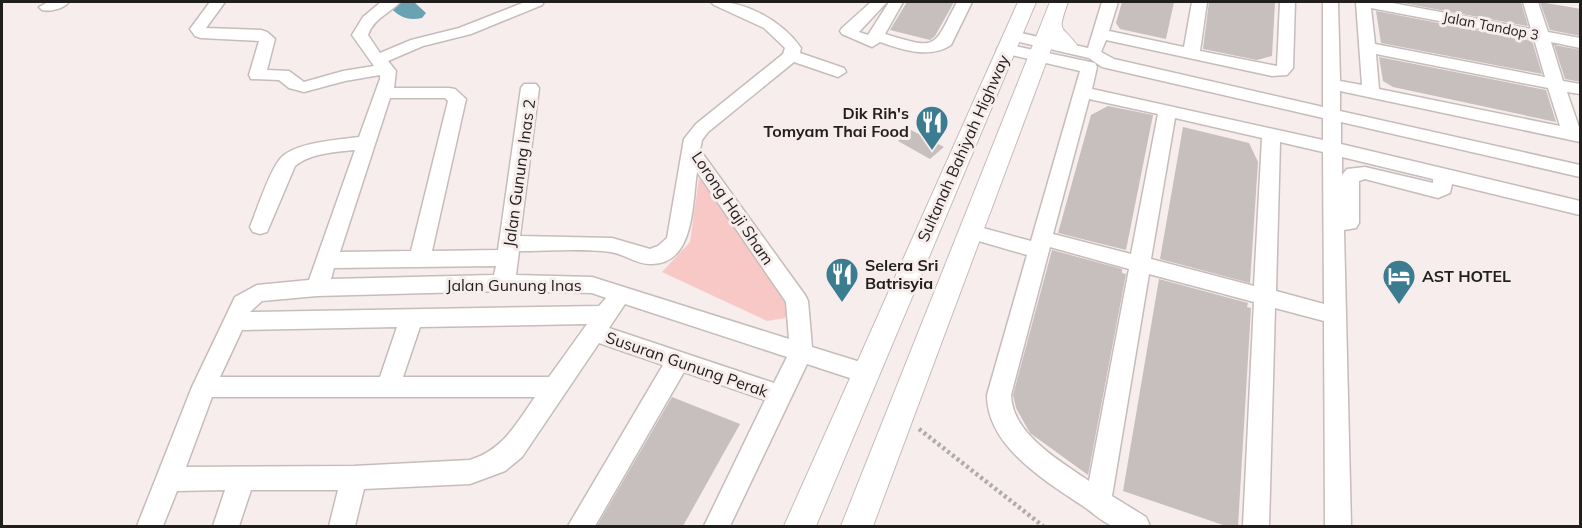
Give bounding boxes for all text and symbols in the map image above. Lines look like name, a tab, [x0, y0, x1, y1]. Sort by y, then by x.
street label: Jalan Tandop 3	[1441, 8, 1541, 44]
street label: Sultanah Bahiyah Highway	[913, 51, 1014, 245]
street label: Jalan Gunung Inas 2	[499, 98, 539, 248]
place label: Dik Rih's Tomyam Thai Food	[764, 103, 909, 141]
restaurant icon: Dik Rih's Tomyam Thai Food	[914, 104, 950, 151]
street label: Lorong Haji Sham	[688, 147, 778, 269]
place label: Selera Sri Batrisyia	[865, 255, 938, 293]
restaurant icon: Selera Sri Batrisyia	[824, 256, 860, 303]
hotel icon: AST HOTEL	[1381, 258, 1417, 305]
place label: AST HOTEL	[1422, 266, 1511, 286]
street label: Jalan Gunung Inas	[446, 275, 582, 295]
street label: Susuran Gunung Perak	[603, 327, 771, 401]

